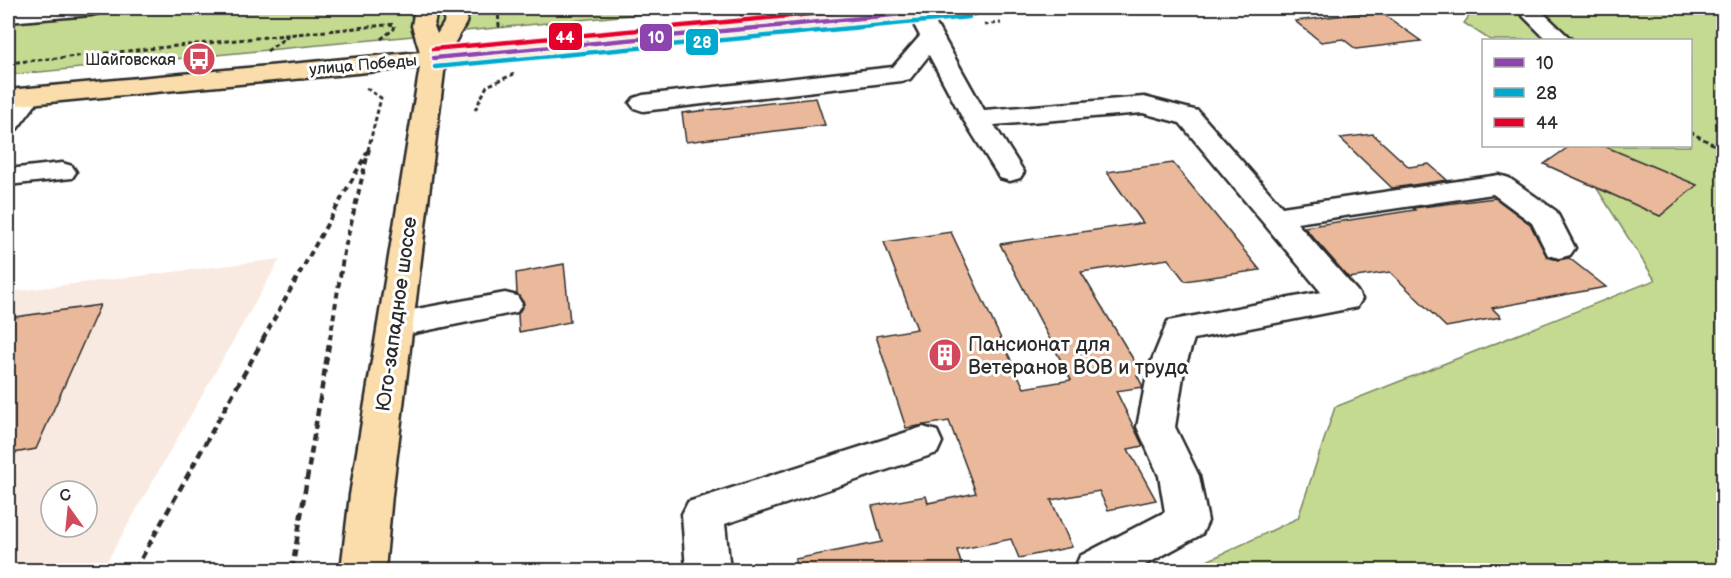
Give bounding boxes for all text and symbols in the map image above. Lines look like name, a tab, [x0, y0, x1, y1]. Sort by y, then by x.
line badge: 44	[548, 22, 583, 51]
line badge: 10	[639, 23, 673, 52]
line badge: 28	[685, 28, 719, 56]
text: 44	[556, 29, 575, 48]
text: 10	[648, 29, 664, 48]
text: 28	[692, 34, 712, 53]
legend	[1482, 39, 1692, 147]
bus stop icon: Шайговская	[181, 41, 217, 77]
place label: Шайговская	[85, 51, 176, 70]
street label: улица Победы	[309, 51, 418, 80]
text: 10	[1536, 53, 1554, 74]
text: 28	[1536, 83, 1557, 104]
text: 44	[1536, 113, 1558, 134]
street label: Юго-западное шоссе	[371, 215, 423, 413]
place label: Пансионат для Ветеранов ВОВ и труда	[968, 333, 1189, 380]
building icon: Пансионат для Ветеранов ВОВ и труда	[927, 337, 963, 373]
north arrow	[39, 479, 99, 539]
text: С	[58, 485, 73, 507]

